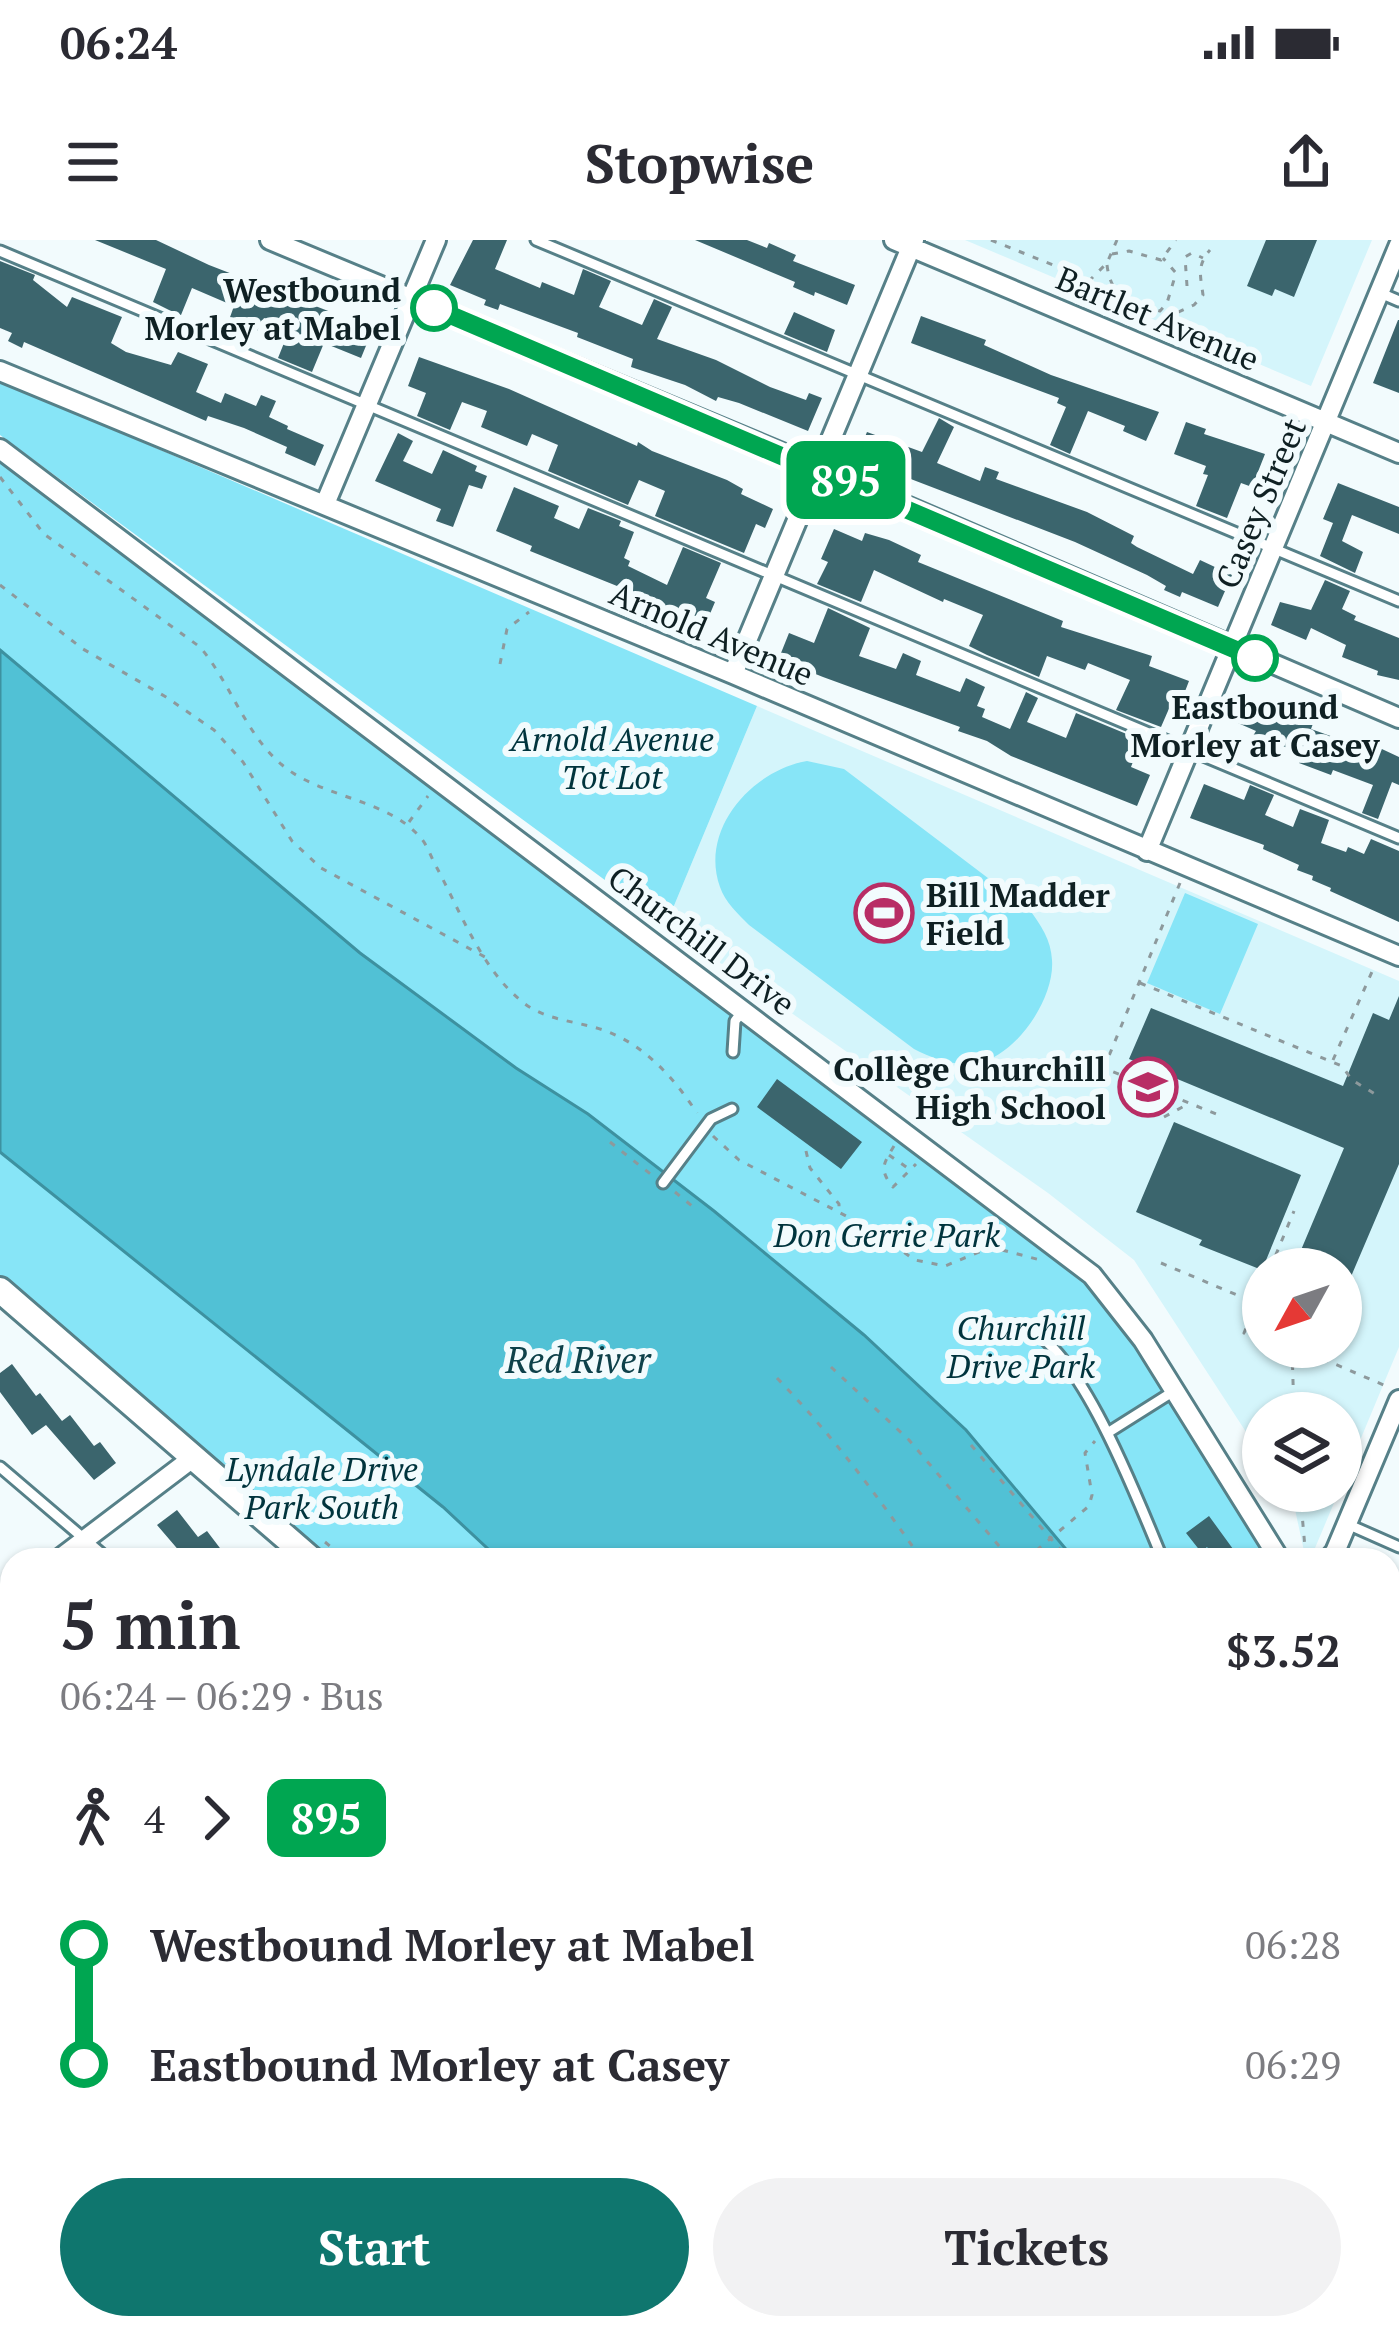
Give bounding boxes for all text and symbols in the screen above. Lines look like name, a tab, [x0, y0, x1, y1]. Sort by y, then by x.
text: 06:24	[60, 12, 177, 72]
text: Stopwise	[585, 127, 814, 198]
icon: menu	[60, 129, 126, 195]
icon: share	[1273, 129, 1339, 195]
street label: Bartlet Avenue	[1050, 256, 1266, 380]
place label: Westbound Morley at Mabel	[144, 268, 401, 349]
marker: Westbound Morley at Mabel	[412, 286, 456, 330]
street label: Casey Street	[1205, 411, 1315, 595]
line badge: 895	[777, 441, 915, 519]
text: 895	[810, 452, 882, 508]
street label: Arnold Avenue	[604, 571, 820, 695]
marker: Eastbound Morley at Casey	[1233, 636, 1277, 680]
place label: Eastbound Morley at Casey	[1131, 685, 1380, 766]
park label: Arnold Avenue Tot Lot	[508, 717, 714, 798]
street label: Churchill Drive	[600, 856, 804, 1024]
place label: Bill Madder Field	[926, 873, 1111, 954]
sports icon: Bill Madder Field	[853, 882, 915, 944]
place label: Collège Churchill High School	[833, 1047, 1106, 1128]
school or university icon: Collège Churchill High School	[1117, 1056, 1179, 1118]
park label: Don Gerrie Park	[773, 1213, 1000, 1256]
north arrow	[1242, 1248, 1362, 1368]
map controls	[1242, 1248, 1362, 1512]
park label: Churchill Drive Park	[946, 1306, 1095, 1387]
water label: Red River	[505, 1336, 653, 1383]
button: layers	[1242, 1392, 1362, 1512]
park label: Lyndale Drive Park South	[225, 1447, 418, 1528]
text: 5 min	[60, 1580, 241, 1668]
text: $3.52	[1226, 1620, 1341, 1680]
text: 06:24 – 06:29 · Bus	[60, 1669, 384, 1721]
icon: walk	[60, 1785, 126, 1851]
icon: forward	[183, 1785, 249, 1851]
text: 895	[291, 1790, 362, 1846]
text: 4	[144, 1792, 165, 1844]
text: Westbound Morley at Mabel	[150, 1914, 755, 1974]
text: 06:28	[1245, 1918, 1341, 1970]
text: Eastbound Morley at Casey	[150, 2034, 729, 2094]
text: 06:29	[1245, 2038, 1341, 2090]
button: Start	[60, 2178, 689, 2316]
button: Tickets	[713, 2178, 1341, 2316]

